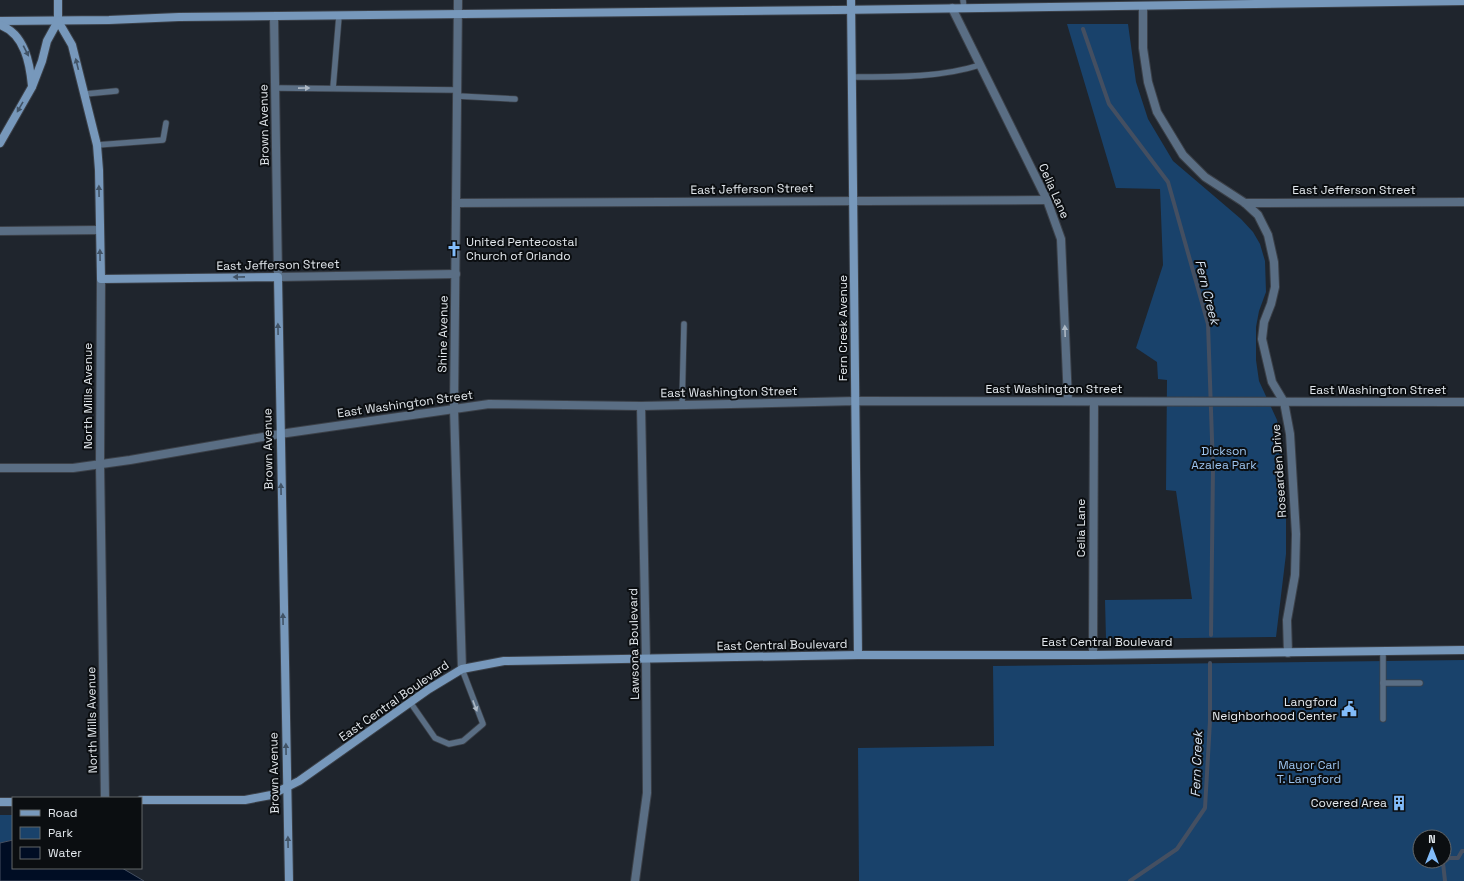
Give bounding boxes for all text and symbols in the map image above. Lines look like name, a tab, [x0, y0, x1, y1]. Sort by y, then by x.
one-way arrow	[22, 45, 29, 57]
one-way arrow	[74, 57, 80, 69]
street label: Brown Avenue	[255, 84, 273, 166]
one-way arrow	[298, 85, 311, 91]
one-way arrow	[17, 101, 24, 113]
street label: Celia Lane	[1035, 161, 1073, 221]
street label: East Jefferson Street	[690, 180, 814, 198]
street label: East Jefferson Street	[1292, 182, 1416, 198]
one-way arrow	[96, 184, 102, 197]
place label: United Pentecostal Church of Orlando	[466, 234, 577, 264]
church icon: United Pentecostal Church of Orlando	[445, 240, 463, 258]
one-way arrow	[97, 248, 103, 261]
street label: East Jefferson Street	[216, 256, 340, 274]
water label: Fern Creek	[1191, 258, 1224, 328]
one-way arrow	[232, 274, 245, 280]
street label: Fern Creek Avenue	[835, 275, 851, 381]
street label: Shine Avenue	[434, 295, 452, 373]
one-way arrow	[275, 322, 281, 335]
one-way arrow	[1062, 325, 1069, 337]
street label: North Mills Avenue	[80, 343, 96, 449]
street label: East Washington Street	[985, 381, 1123, 397]
street label: East Washington Street	[1309, 382, 1447, 398]
street label: East Washington Street	[660, 383, 798, 401]
street label: East Washington Street	[336, 387, 474, 421]
street label: Brown Avenue	[259, 408, 277, 490]
street label: Rosearden Drive	[1268, 424, 1290, 518]
park label: Dickson Azalea Park	[1191, 443, 1257, 473]
one-way arrow	[278, 482, 284, 495]
street label: Celia Lane	[1073, 499, 1089, 557]
street label: Lawsona Boulevard	[625, 588, 643, 700]
one-way arrow	[280, 612, 286, 625]
street label: East Central Boulevard	[1042, 634, 1172, 650]
street label: East Central Boulevard	[716, 636, 848, 654]
street label: East Central Boulevard	[336, 657, 452, 745]
street label: North Mills Avenue	[83, 667, 101, 773]
place label: Langford Neighborhood Center	[1212, 694, 1337, 724]
one-way arrow	[473, 700, 479, 712]
public building icon: Langford Neighborhood Center	[1340, 700, 1358, 718]
water label: Fern Creek	[1187, 729, 1206, 797]
street label: Brown Avenue	[265, 732, 283, 814]
one-way arrow	[283, 742, 289, 755]
park label: Mayor Carl T. Langford	[1277, 757, 1341, 787]
building icon: Covered Area	[1390, 794, 1408, 812]
place label: Covered Area	[1311, 795, 1387, 811]
legend	[12, 797, 142, 869]
text: Road	[48, 805, 77, 821]
text: Park	[48, 825, 73, 841]
north arrow	[1412, 829, 1452, 869]
text: N	[1428, 832, 1436, 846]
one-way arrow	[285, 835, 291, 848]
text: Water	[48, 845, 82, 861]

